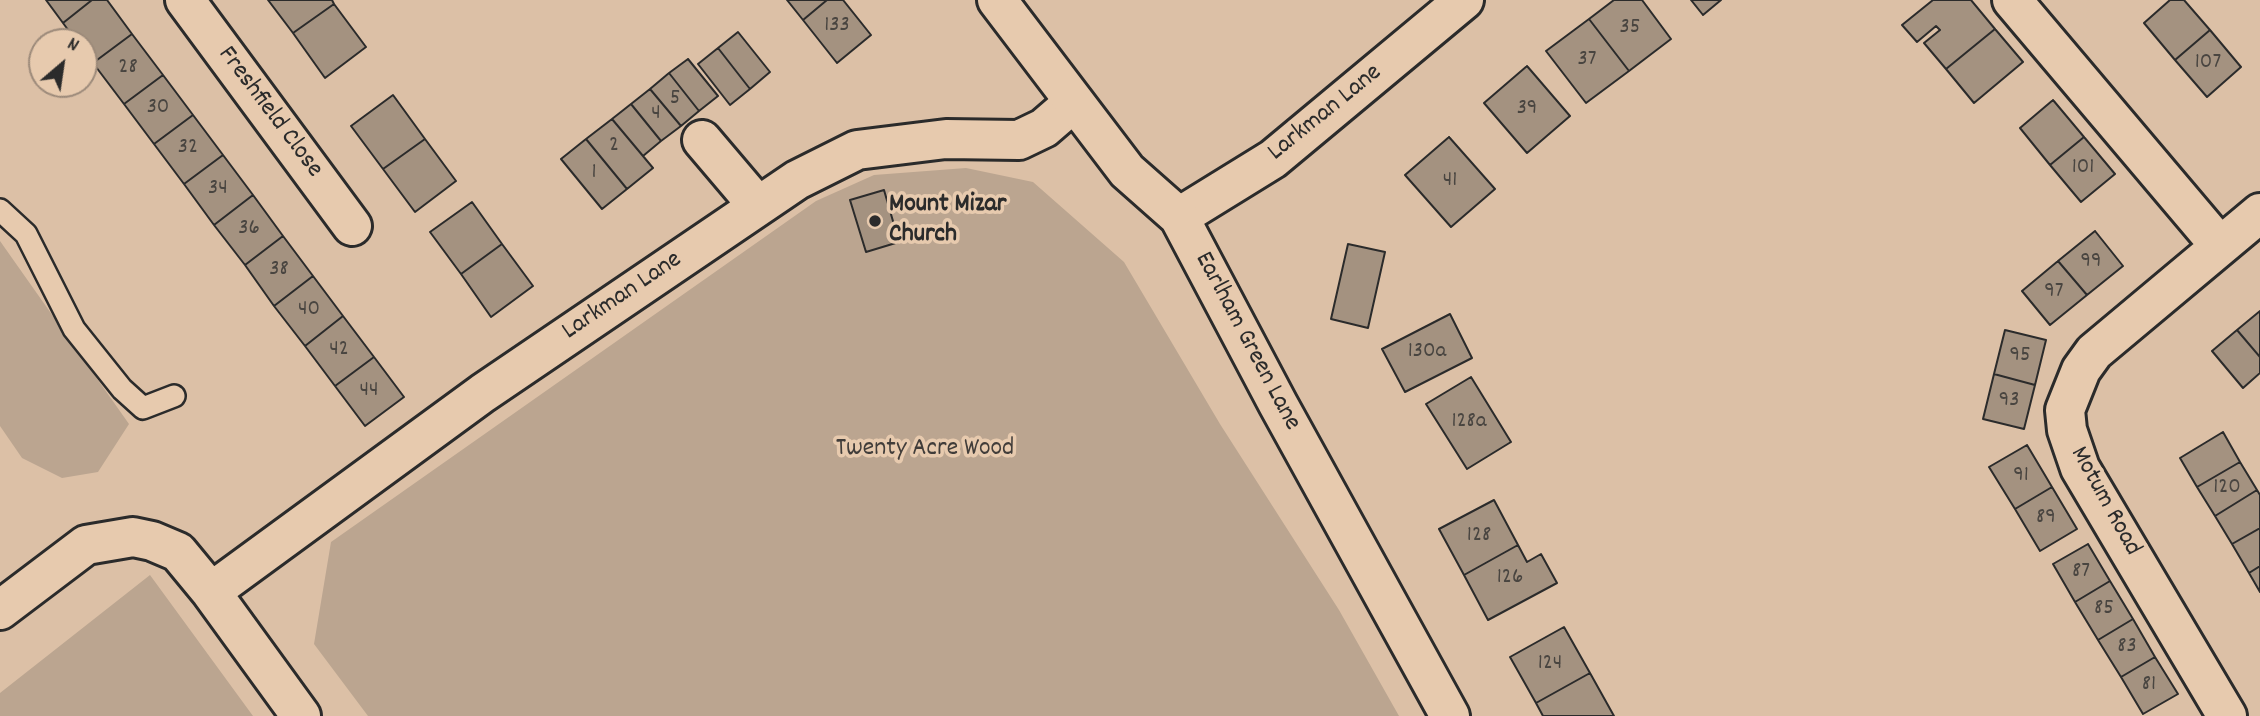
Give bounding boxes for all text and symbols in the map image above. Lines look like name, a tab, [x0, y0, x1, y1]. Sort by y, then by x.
house number: 133	[824, 13, 850, 41]
house number: 35	[1620, 15, 1640, 43]
north arrow	[28, 28, 98, 98]
text: N	[62, 32, 83, 60]
street label: Freshfield Close	[210, 41, 328, 185]
house number: 37	[1577, 47, 1597, 75]
house number: 107	[2195, 50, 2221, 78]
house number: 28	[118, 55, 138, 83]
street label: Larkman Lane	[1263, 59, 1389, 169]
house number: 5	[670, 86, 680, 114]
house number: 30	[147, 95, 169, 123]
house number: 39	[1517, 96, 1537, 124]
house number: 4	[651, 101, 661, 129]
house number: 2	[609, 133, 619, 161]
house number: 32	[178, 135, 198, 163]
house number: 101	[2072, 155, 2094, 183]
house number: 1	[591, 160, 597, 188]
house number: 41	[1443, 168, 1457, 196]
house number: 34	[208, 176, 228, 204]
place label: Mount Mizar Church	[889, 190, 1006, 252]
marker: Mount Mizar Church	[867, 213, 883, 229]
house number: 36	[238, 216, 260, 244]
street label: Larkman Lane	[557, 246, 689, 348]
street label: Earlham Green Lane	[1186, 247, 1306, 437]
house number: 99	[2080, 249, 2102, 277]
house number: 38	[269, 257, 289, 285]
house number: 97	[2044, 279, 2064, 307]
house number: 40	[298, 297, 320, 325]
house number: 42	[329, 337, 349, 365]
house number: 130a	[1408, 339, 1446, 367]
house number: 95	[2009, 343, 2031, 371]
house number: 44	[359, 378, 379, 406]
house number: 93	[1999, 388, 2019, 416]
house number: 128a	[1451, 409, 1487, 437]
park label: Twenty Acre Wood	[836, 434, 1014, 466]
street label: Motum Road	[2061, 442, 2147, 562]
house number: 91	[2013, 463, 2029, 491]
house number: 120	[2213, 475, 2241, 503]
house number: 89	[2036, 505, 2056, 533]
house number: 128	[1467, 523, 1491, 551]
house number: 87	[2072, 559, 2090, 587]
house number: 126	[1497, 565, 1523, 593]
house number: 85	[2094, 596, 2114, 624]
house number: 83	[2117, 634, 2137, 662]
house number: 124	[1538, 651, 1562, 679]
house number: 81	[2142, 672, 2156, 700]

